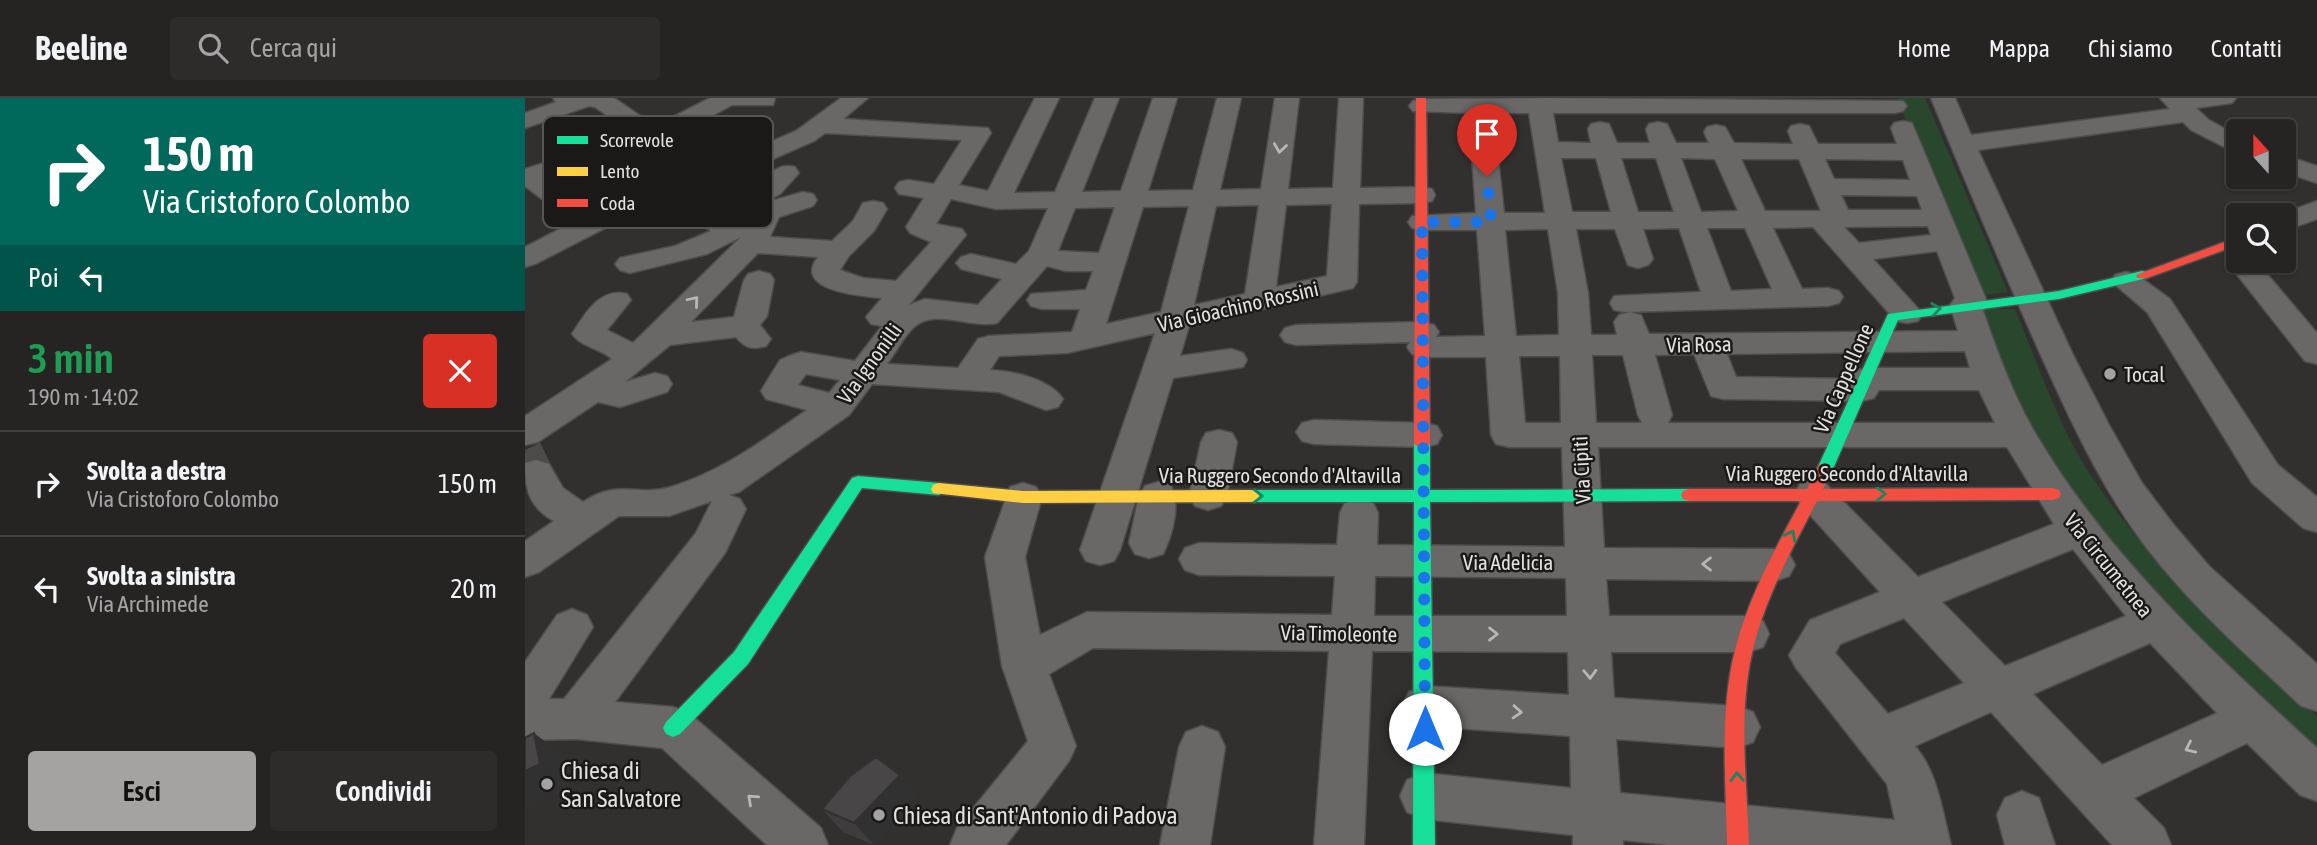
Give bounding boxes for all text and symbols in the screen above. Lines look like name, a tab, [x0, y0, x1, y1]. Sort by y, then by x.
search box	[170, 17, 660, 80]
text: Beeline	[35, 29, 128, 67]
icon: search	[194, 29, 232, 67]
text: Cerca qui	[250, 33, 337, 63]
text: Home	[1897, 35, 1951, 62]
text: Mappa	[1989, 35, 2050, 62]
text: Chi siamo	[2088, 35, 2173, 62]
text: Contatti	[2211, 35, 2282, 62]
pin	[1457, 104, 1517, 176]
icon: arrive	[1468, 115, 1506, 153]
legend	[543, 116, 773, 228]
north arrow	[2226, 119, 2296, 189]
map controls	[2226, 119, 2296, 273]
text: 150 m	[143, 125, 254, 181]
icon: right	[28, 126, 119, 217]
text: Scorrevole	[600, 129, 674, 151]
one-way arrow	[1273, 142, 1288, 153]
text: Lento	[600, 160, 639, 182]
text: Via Cristoforo Colombo	[143, 183, 410, 220]
text: Coda	[600, 192, 635, 214]
button: search	[2226, 203, 2296, 273]
icon: left	[73, 259, 111, 297]
text: Poi	[28, 263, 59, 293]
street label: Via Gioachino Rossini	[1155, 276, 1321, 336]
one-way arrow	[685, 296, 698, 308]
one-way arrow	[1930, 302, 1942, 317]
street label: Via Ignonilli	[832, 318, 906, 408]
street label: Via Cappellone	[1808, 320, 1878, 436]
street label: Via Rosa	[1666, 331, 1732, 357]
text: 3 min	[28, 334, 114, 382]
button: close	[423, 334, 497, 408]
place label: Tocal	[2124, 362, 2165, 386]
marker: Tocal	[2102, 366, 2118, 382]
text: 190 m · 14:02	[28, 384, 139, 410]
street label: Via Cipitì	[1567, 436, 1595, 504]
text: Svolta a destra	[87, 456, 226, 486]
street label: Via Ruggero Secondo d'Altavilla	[1726, 461, 1968, 485]
street label: Via Ruggero Secondo d'Altavilla	[1159, 463, 1401, 487]
icon: right	[28, 465, 66, 503]
text: 150 m	[438, 469, 497, 499]
text: Via Cristoforo Colombo	[87, 486, 279, 512]
one-way arrow	[1877, 486, 1887, 502]
one-way arrow	[1253, 488, 1264, 504]
street label: Via Circumetnea	[2060, 508, 2158, 622]
one-way arrow	[1783, 530, 1796, 542]
street label: Via Adelicia	[1463, 550, 1553, 574]
one-way arrow	[1701, 556, 1711, 572]
text: Svolta a sinistra	[87, 561, 236, 591]
icon: left	[28, 570, 66, 608]
text: 20 m	[450, 574, 497, 604]
text: Via Archimede	[87, 591, 209, 617]
street label: Via Timoleonte	[1281, 620, 1397, 646]
one-way arrow	[1488, 626, 1498, 642]
one-way arrow	[1582, 669, 1597, 680]
position arrow	[1388, 692, 1462, 766]
one-way arrow	[1512, 705, 1523, 720]
one-way arrow	[2185, 740, 2197, 754]
button: Esci	[28, 751, 256, 831]
button: Condividi	[270, 751, 497, 831]
place label: Chiesa di San Salvatore	[561, 757, 681, 812]
one-way arrow	[1729, 771, 1745, 782]
marker: Chiesa di San Salvatore	[539, 776, 555, 792]
one-way arrow	[747, 795, 760, 807]
place label: Chiesa di Sant'Antonio di Padova	[893, 802, 1178, 829]
marker: Chiesa di Sant'Antonio di Padova	[871, 807, 887, 823]

